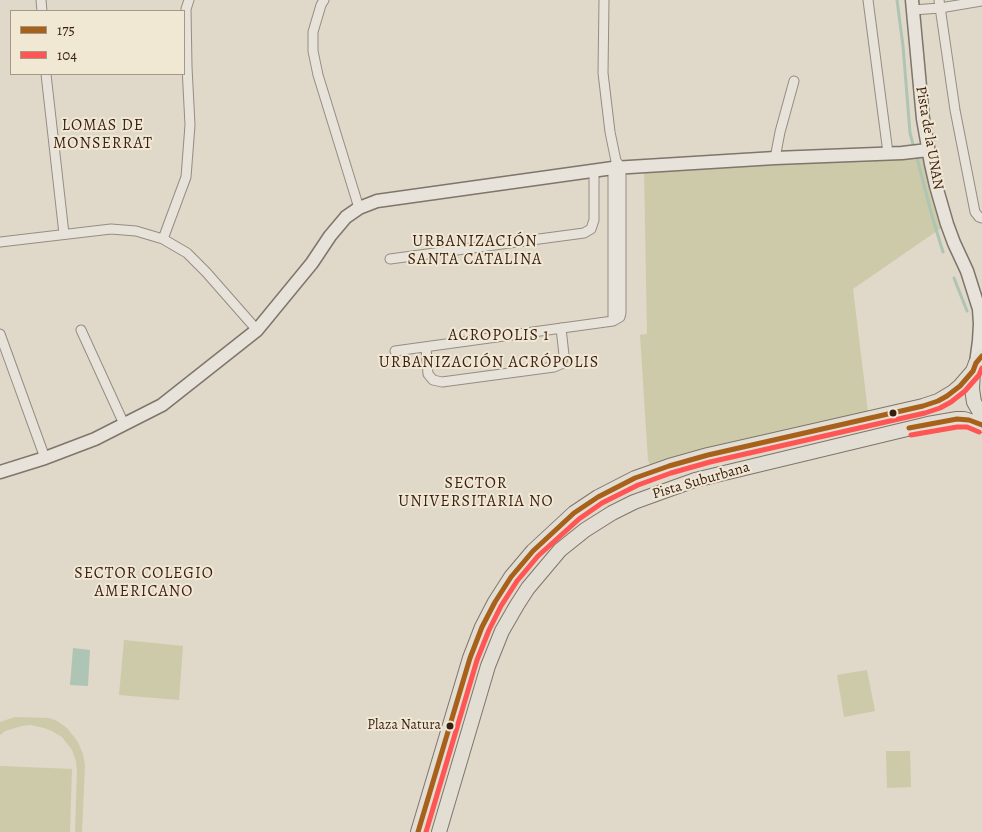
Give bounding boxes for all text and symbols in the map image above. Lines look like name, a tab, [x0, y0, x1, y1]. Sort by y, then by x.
legend	[10, 10, 185, 75]
text: 175	[57, 20, 75, 40]
text: 104	[57, 45, 77, 65]
street label: Pista de la UNAN	[911, 85, 947, 191]
district label: LOMAS DE MONSERRAT	[52, 116, 154, 154]
district label: URBANIZACIÓN SANTA CATALINA	[406, 232, 544, 270]
district label: ACROPOLIS 1	[447, 326, 551, 346]
district label: URBANIZACIÓN ACRÓPOLIS	[376, 353, 602, 373]
unlabelled marker	[888, 408, 898, 418]
street label: Pista Suburbana	[650, 458, 752, 504]
district label: SECTOR UNIVERSITARIA NO	[396, 474, 556, 512]
district label: SECTOR COLEGIO AMERICANO	[72, 564, 216, 602]
place label: Plaza Natura	[367, 718, 441, 734]
marker: Plaza Natura	[445, 721, 455, 731]

